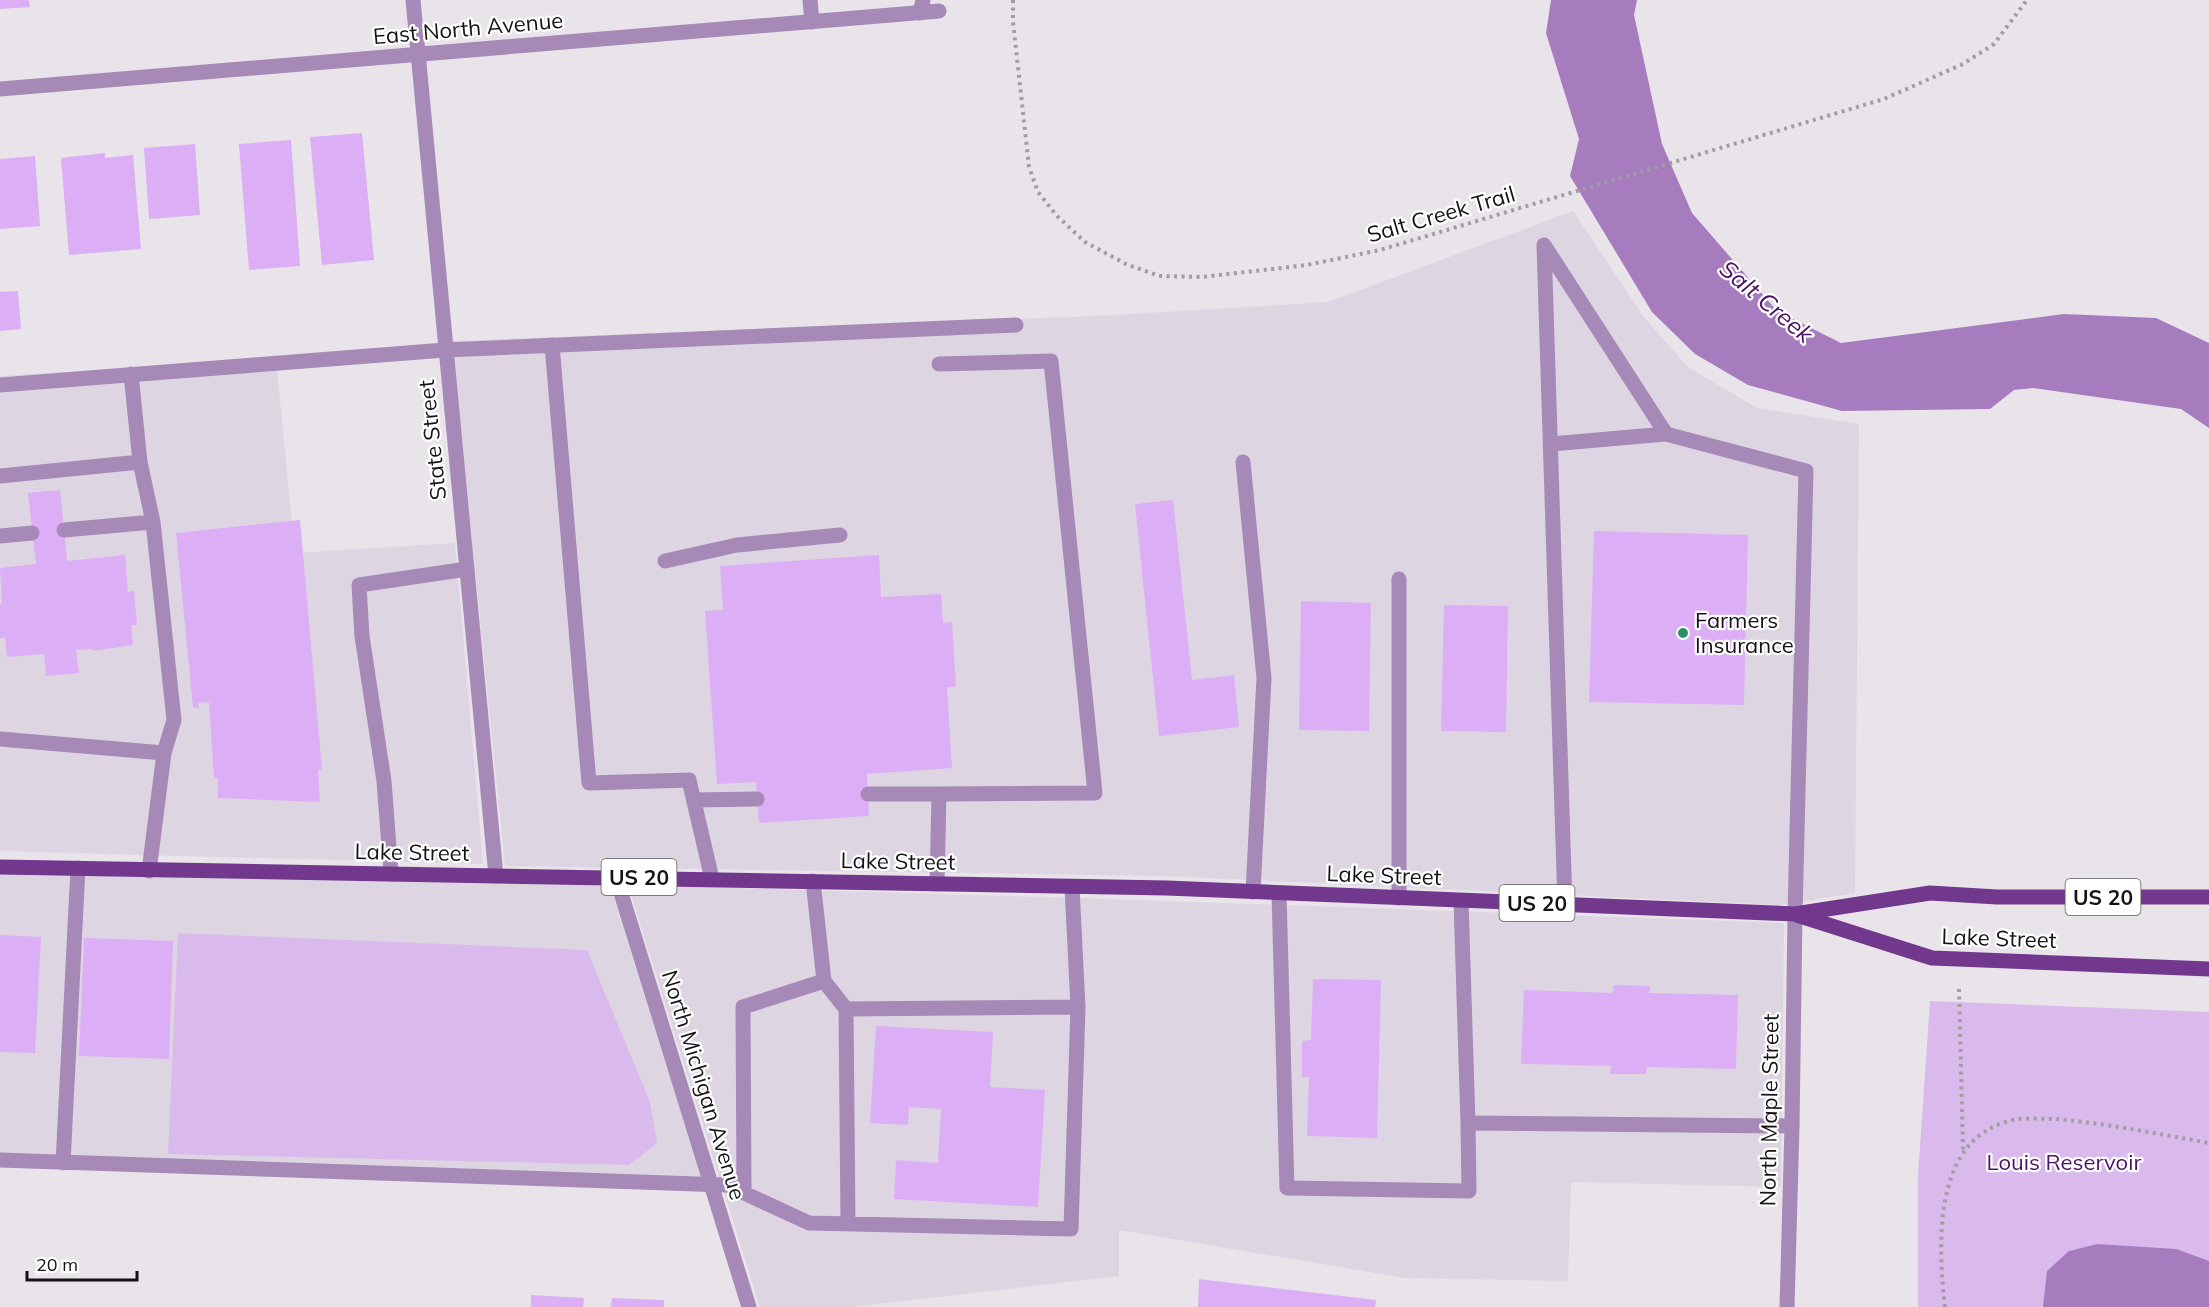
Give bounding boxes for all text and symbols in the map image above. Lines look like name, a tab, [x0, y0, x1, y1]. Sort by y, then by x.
street label: East North Avenue	[372, 6, 564, 50]
street label: Salt Creek Trail	[1364, 180, 1518, 248]
water label: Salt Creek	[1714, 253, 1820, 349]
street label: State Street	[412, 378, 452, 501]
place label: Farmers Insurance	[1695, 606, 1794, 659]
marker: Farmers Insurance	[1676, 626, 1690, 640]
street label: Lake Street	[354, 837, 470, 867]
street label: Lake Street	[840, 846, 956, 876]
road number: US 20	[602, 859, 676, 895]
street label: Lake Street	[1326, 859, 1442, 891]
road number: US 20	[2066, 879, 2140, 915]
road number: US 20	[1500, 885, 1574, 921]
street label: Lake Street	[1941, 922, 2057, 954]
street label: North Michigan Avenue	[656, 967, 752, 1203]
street label: North Maple Street	[1753, 1013, 1785, 1207]
park label: Louis Reservoir	[1987, 1148, 2141, 1176]
scale bar	[27, 1244, 136, 1282]
text: 20 m	[36, 1253, 78, 1276]

